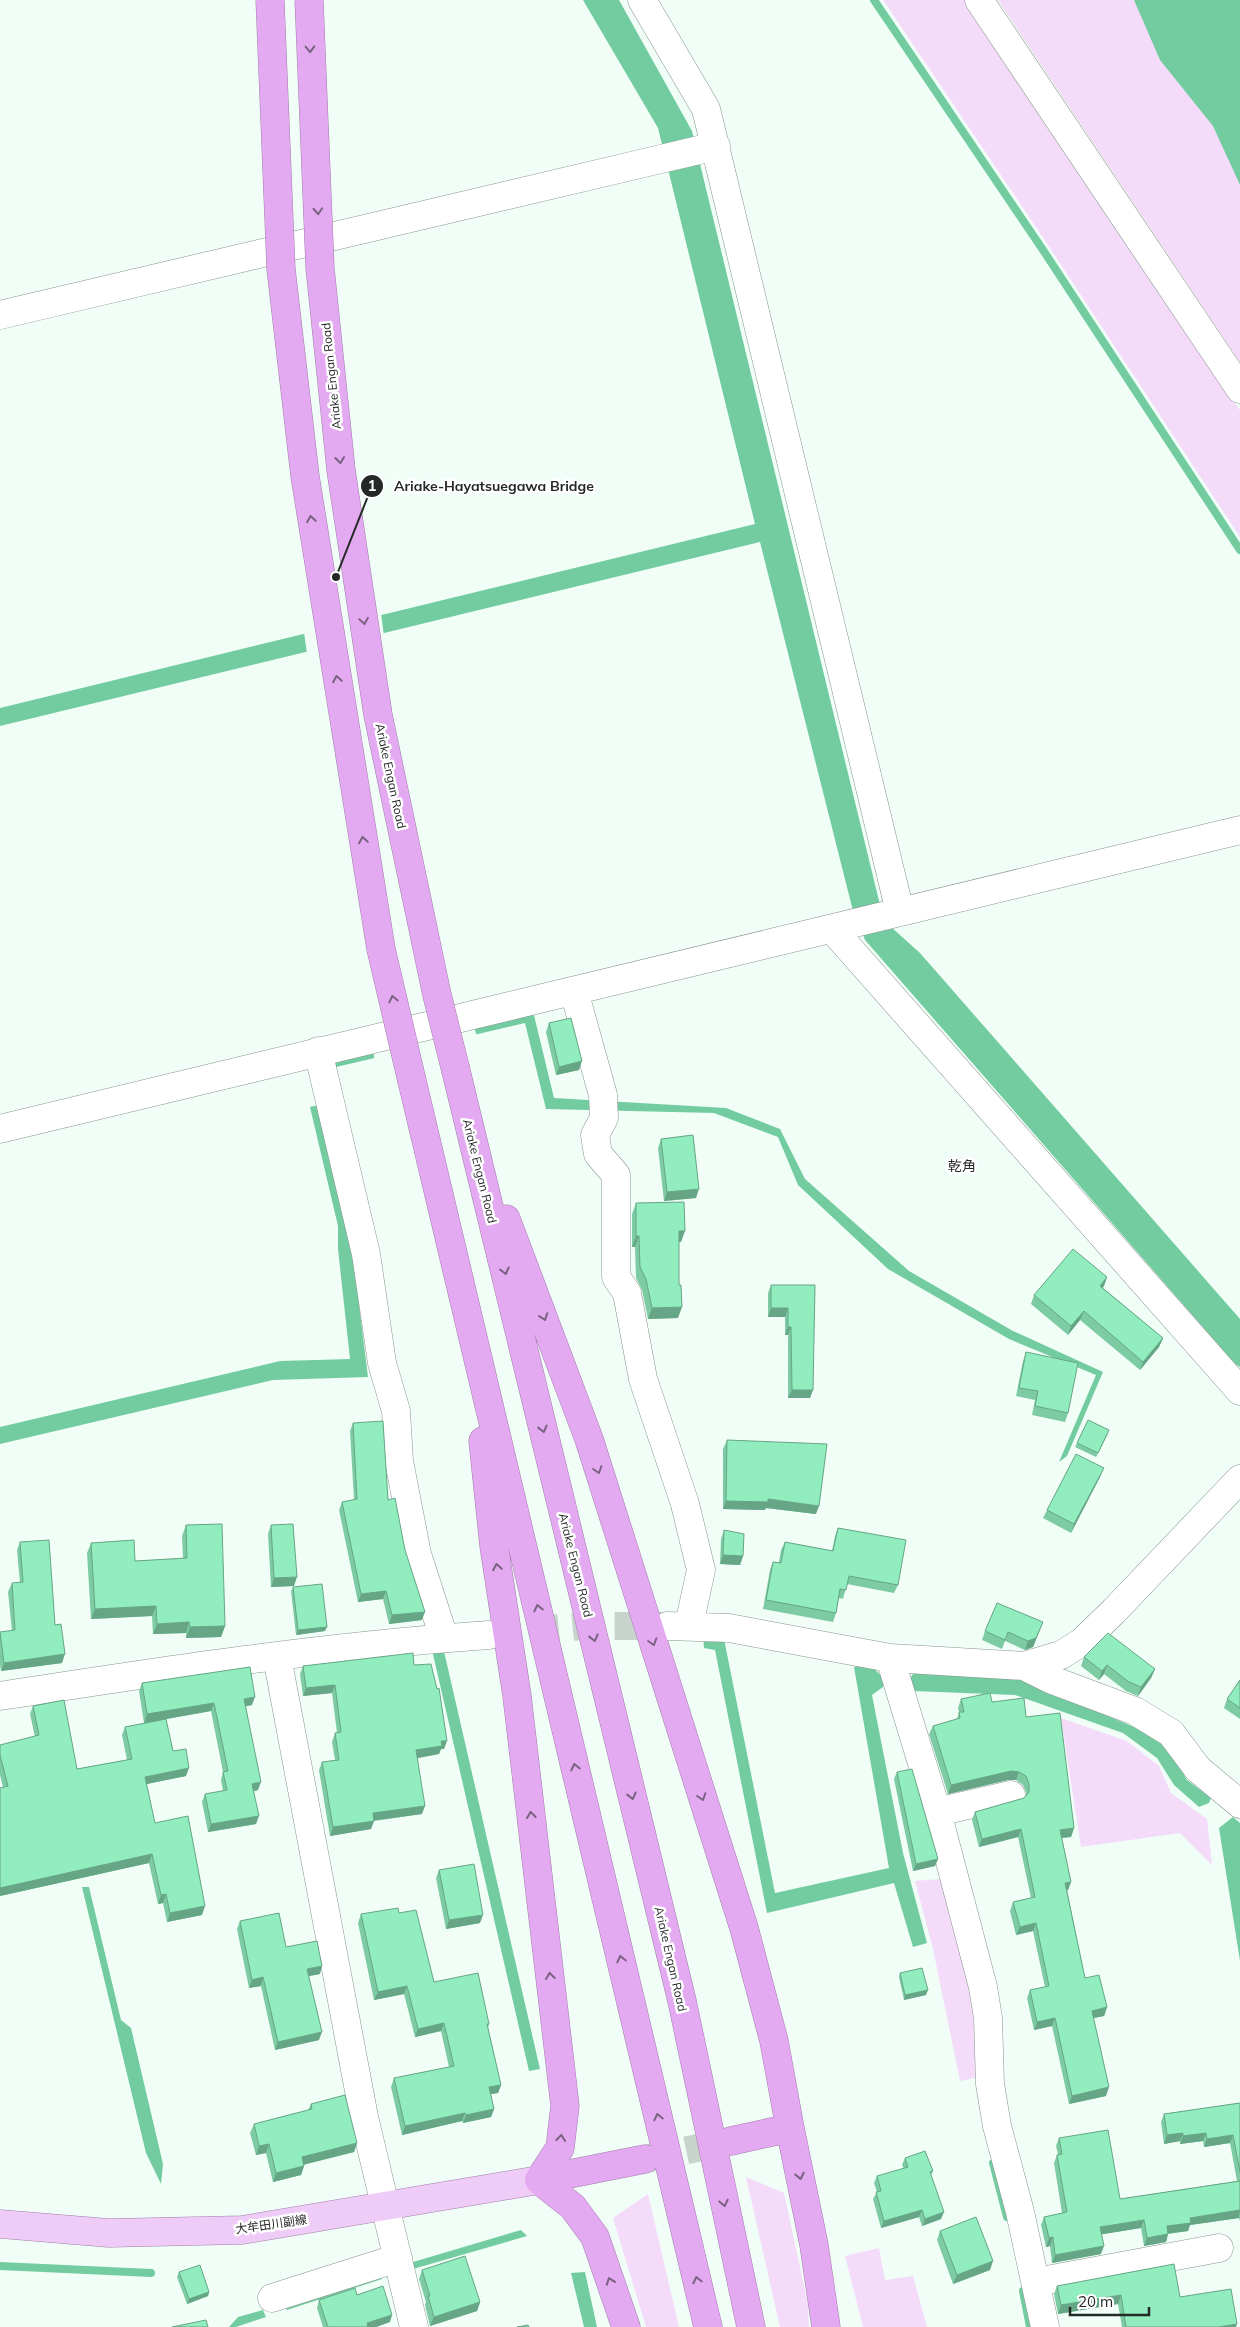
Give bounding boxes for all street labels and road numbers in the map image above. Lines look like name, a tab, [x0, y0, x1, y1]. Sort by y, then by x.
street label: Ariake Engan Road	[318, 322, 344, 430]
street label: Ariake Engan Road	[373, 722, 409, 830]
street label: Ariake Engan Road	[460, 1117, 500, 1225]
street label: Ariake Engan Road	[556, 1511, 596, 1619]
street label: Ariake Engan Road	[652, 1905, 690, 2013]
street label: 大牟田川副線	[234, 2212, 308, 2236]

